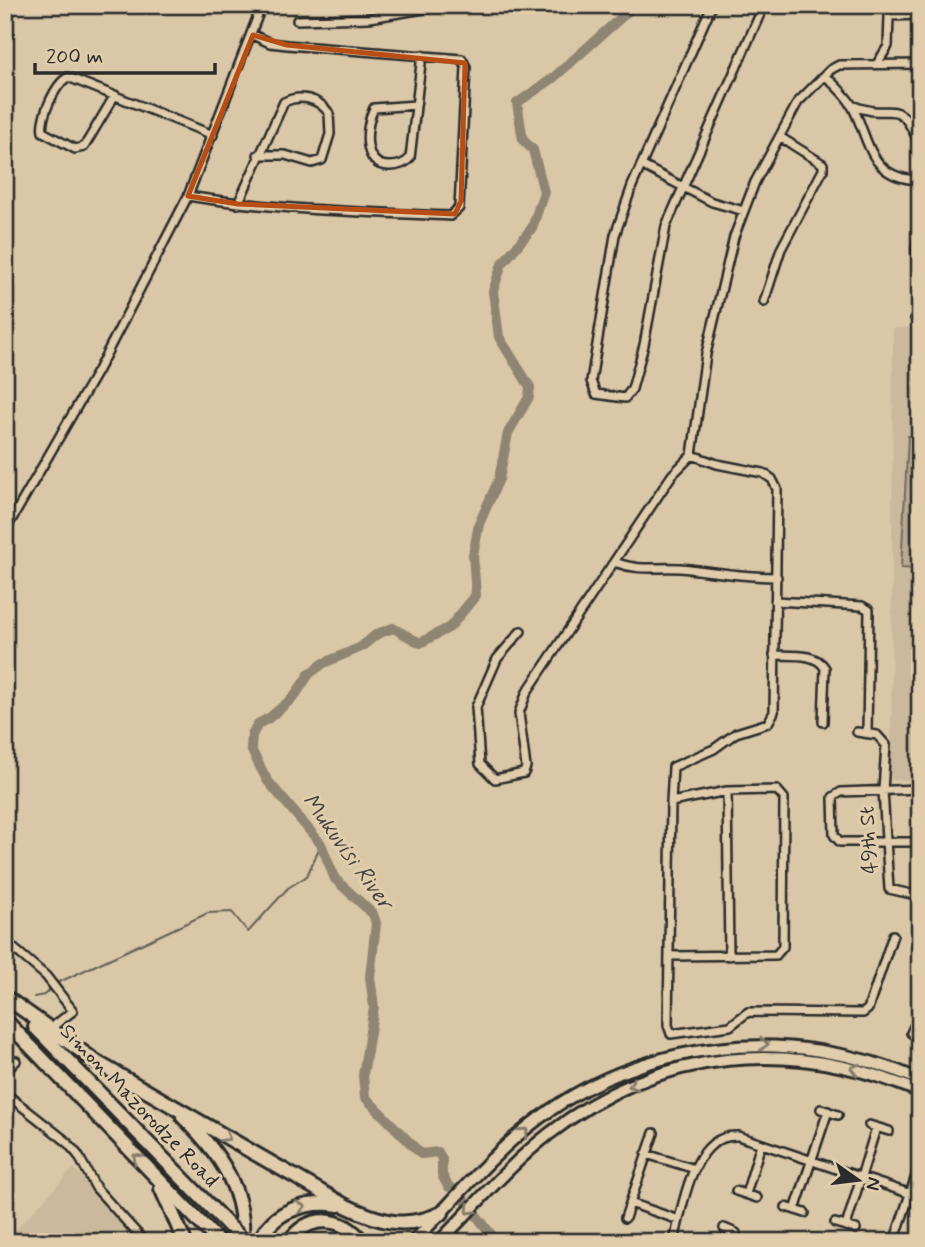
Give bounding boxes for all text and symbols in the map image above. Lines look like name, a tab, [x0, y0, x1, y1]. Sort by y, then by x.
scale bar	[35, 32, 215, 76]
text: 200 m	[46, 43, 103, 71]
water label: Mukuvisi River	[295, 788, 401, 918]
street label: 49th St	[853, 805, 885, 874]
street label: Simon Mazorodze Road	[53, 1018, 225, 1194]
one-way arrow	[759, 1036, 770, 1052]
one-way arrow	[850, 1063, 862, 1078]
one-way arrow	[628, 1077, 640, 1091]
one-way arrow	[516, 1127, 529, 1140]
one-way arrow	[219, 1128, 232, 1141]
north arrow	[824, 1146, 894, 1216]
one-way arrow	[133, 1153, 146, 1166]
text: N	[859, 1175, 887, 1193]
one-way arrow	[295, 1200, 307, 1215]
one-way arrow	[466, 1202, 479, 1215]

